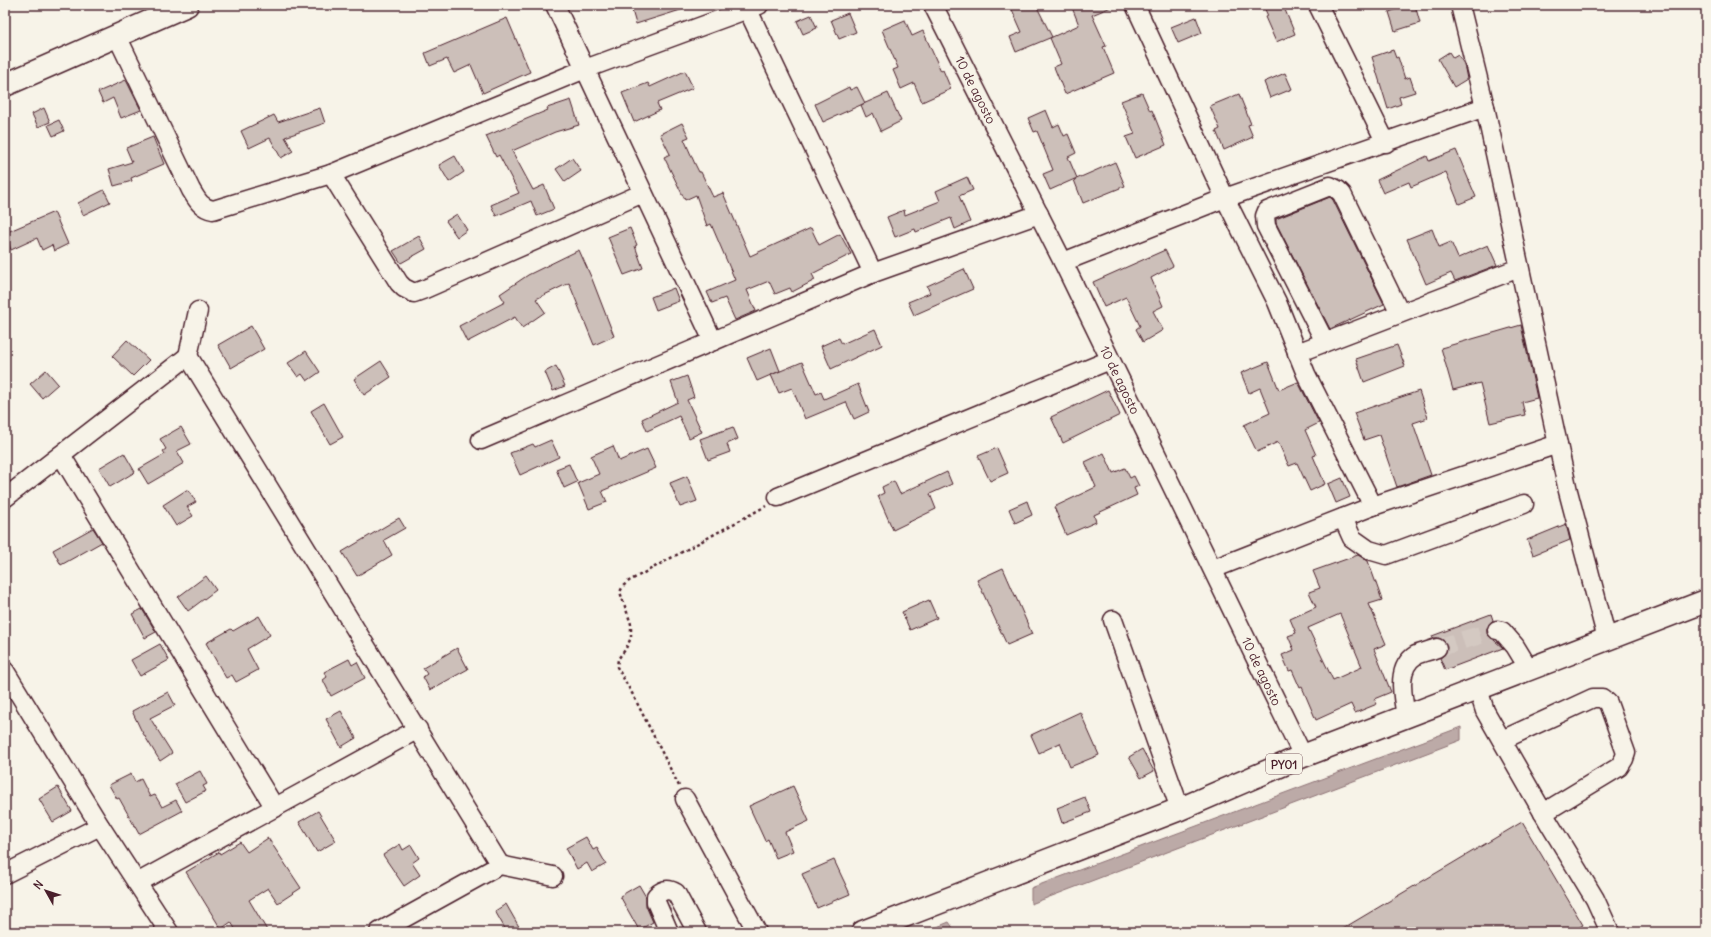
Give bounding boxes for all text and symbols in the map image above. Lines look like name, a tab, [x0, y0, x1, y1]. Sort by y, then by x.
street label: 10 de agosto	[952, 53, 1000, 127]
street label: 10 de agosto	[1096, 343, 1144, 417]
street label: 10 de agosto	[1238, 634, 1286, 708]
road number: PY01	[1266, 754, 1302, 774]
north arrow	[26, 871, 66, 911]
text: N	[30, 877, 46, 892]

